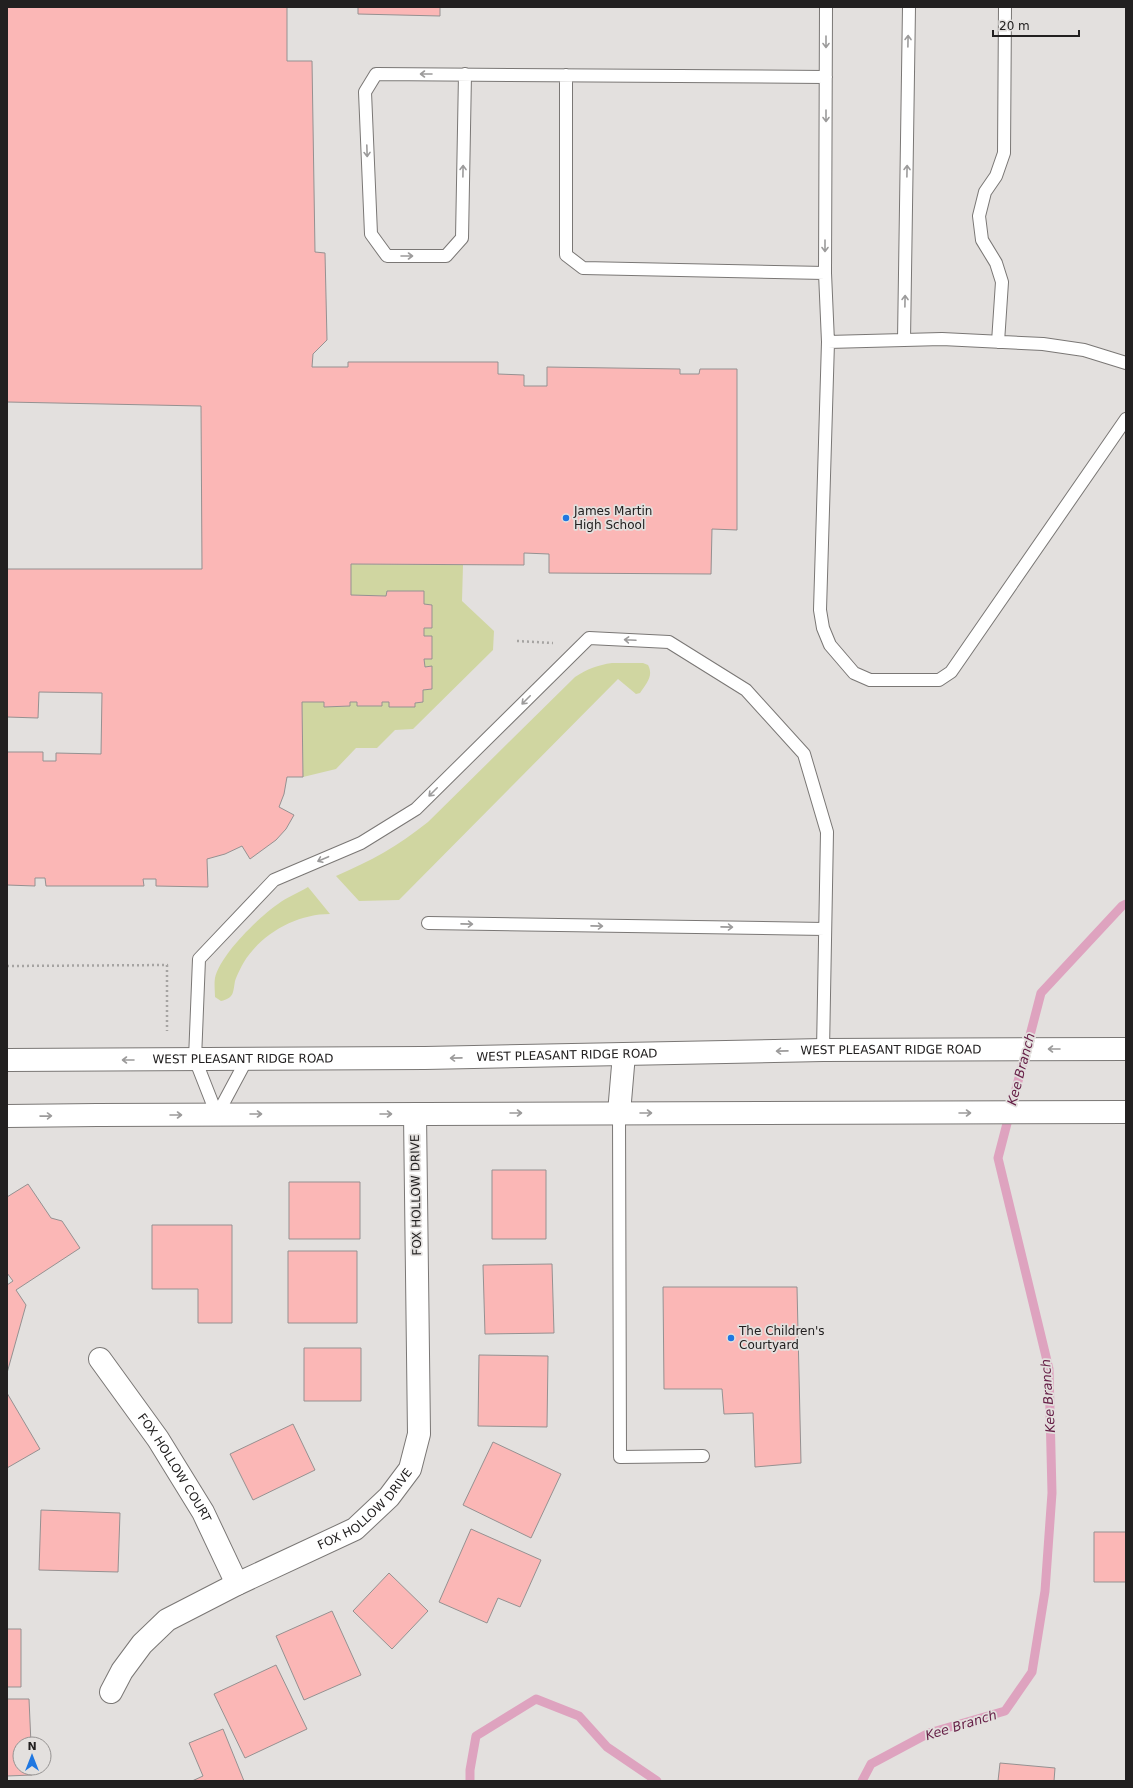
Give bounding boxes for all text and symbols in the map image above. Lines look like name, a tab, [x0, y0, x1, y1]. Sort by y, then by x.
scale bar	[993, 12, 1079, 38]
text: 20 m	[999, 19, 1030, 33]
one-way arrow	[822, 35, 830, 48]
one-way arrow	[904, 35, 912, 48]
one-way arrow	[420, 70, 433, 78]
one-way arrow	[822, 109, 830, 122]
one-way arrow	[364, 144, 371, 157]
one-way arrow	[459, 165, 467, 178]
one-way arrow	[903, 165, 910, 178]
one-way arrow	[822, 239, 829, 252]
one-way arrow	[400, 252, 413, 260]
one-way arrow	[901, 295, 909, 308]
place label: James Martin High School	[573, 504, 652, 532]
marker: James Martin High School	[561, 513, 571, 523]
one-way arrow	[624, 637, 637, 644]
one-way arrow	[521, 696, 531, 705]
one-way arrow	[429, 787, 438, 797]
one-way arrow	[318, 856, 330, 863]
one-way arrow	[460, 920, 473, 928]
one-way arrow	[590, 922, 603, 930]
one-way arrow	[720, 924, 733, 931]
water label: Kee Branch	[1004, 1031, 1038, 1107]
street label: WEST PLEASANT RIDGE ROAD	[800, 1042, 982, 1057]
one-way arrow	[1048, 1045, 1061, 1053]
street label: WEST PLEASANT RIDGE ROAD	[476, 1046, 658, 1064]
one-way arrow	[776, 1047, 789, 1055]
street label: WEST PLEASANT RIDGE ROAD	[152, 1051, 334, 1066]
one-way arrow	[450, 1054, 463, 1062]
one-way arrow	[122, 1056, 135, 1064]
one-way arrow	[509, 1109, 522, 1117]
one-way arrow	[639, 1109, 652, 1117]
one-way arrow	[958, 1109, 971, 1117]
one-way arrow	[249, 1110, 262, 1118]
one-way arrow	[379, 1110, 392, 1118]
one-way arrow	[169, 1111, 182, 1119]
one-way arrow	[39, 1112, 52, 1119]
street label: FOX HOLLOW DRIVE	[408, 1134, 424, 1256]
place label: The Children's Courtyard	[738, 1324, 825, 1352]
marker: The Children's Courtyard	[726, 1333, 736, 1343]
water label: Kee Branch	[1038, 1359, 1058, 1433]
street label: FOX HOLLOW COURT	[135, 1411, 214, 1525]
street label: FOX HOLLOW DRIVE	[315, 1466, 415, 1552]
water label: Kee Branch	[923, 1707, 999, 1743]
north arrow	[12, 1736, 52, 1776]
text: N	[27, 1740, 37, 1753]

